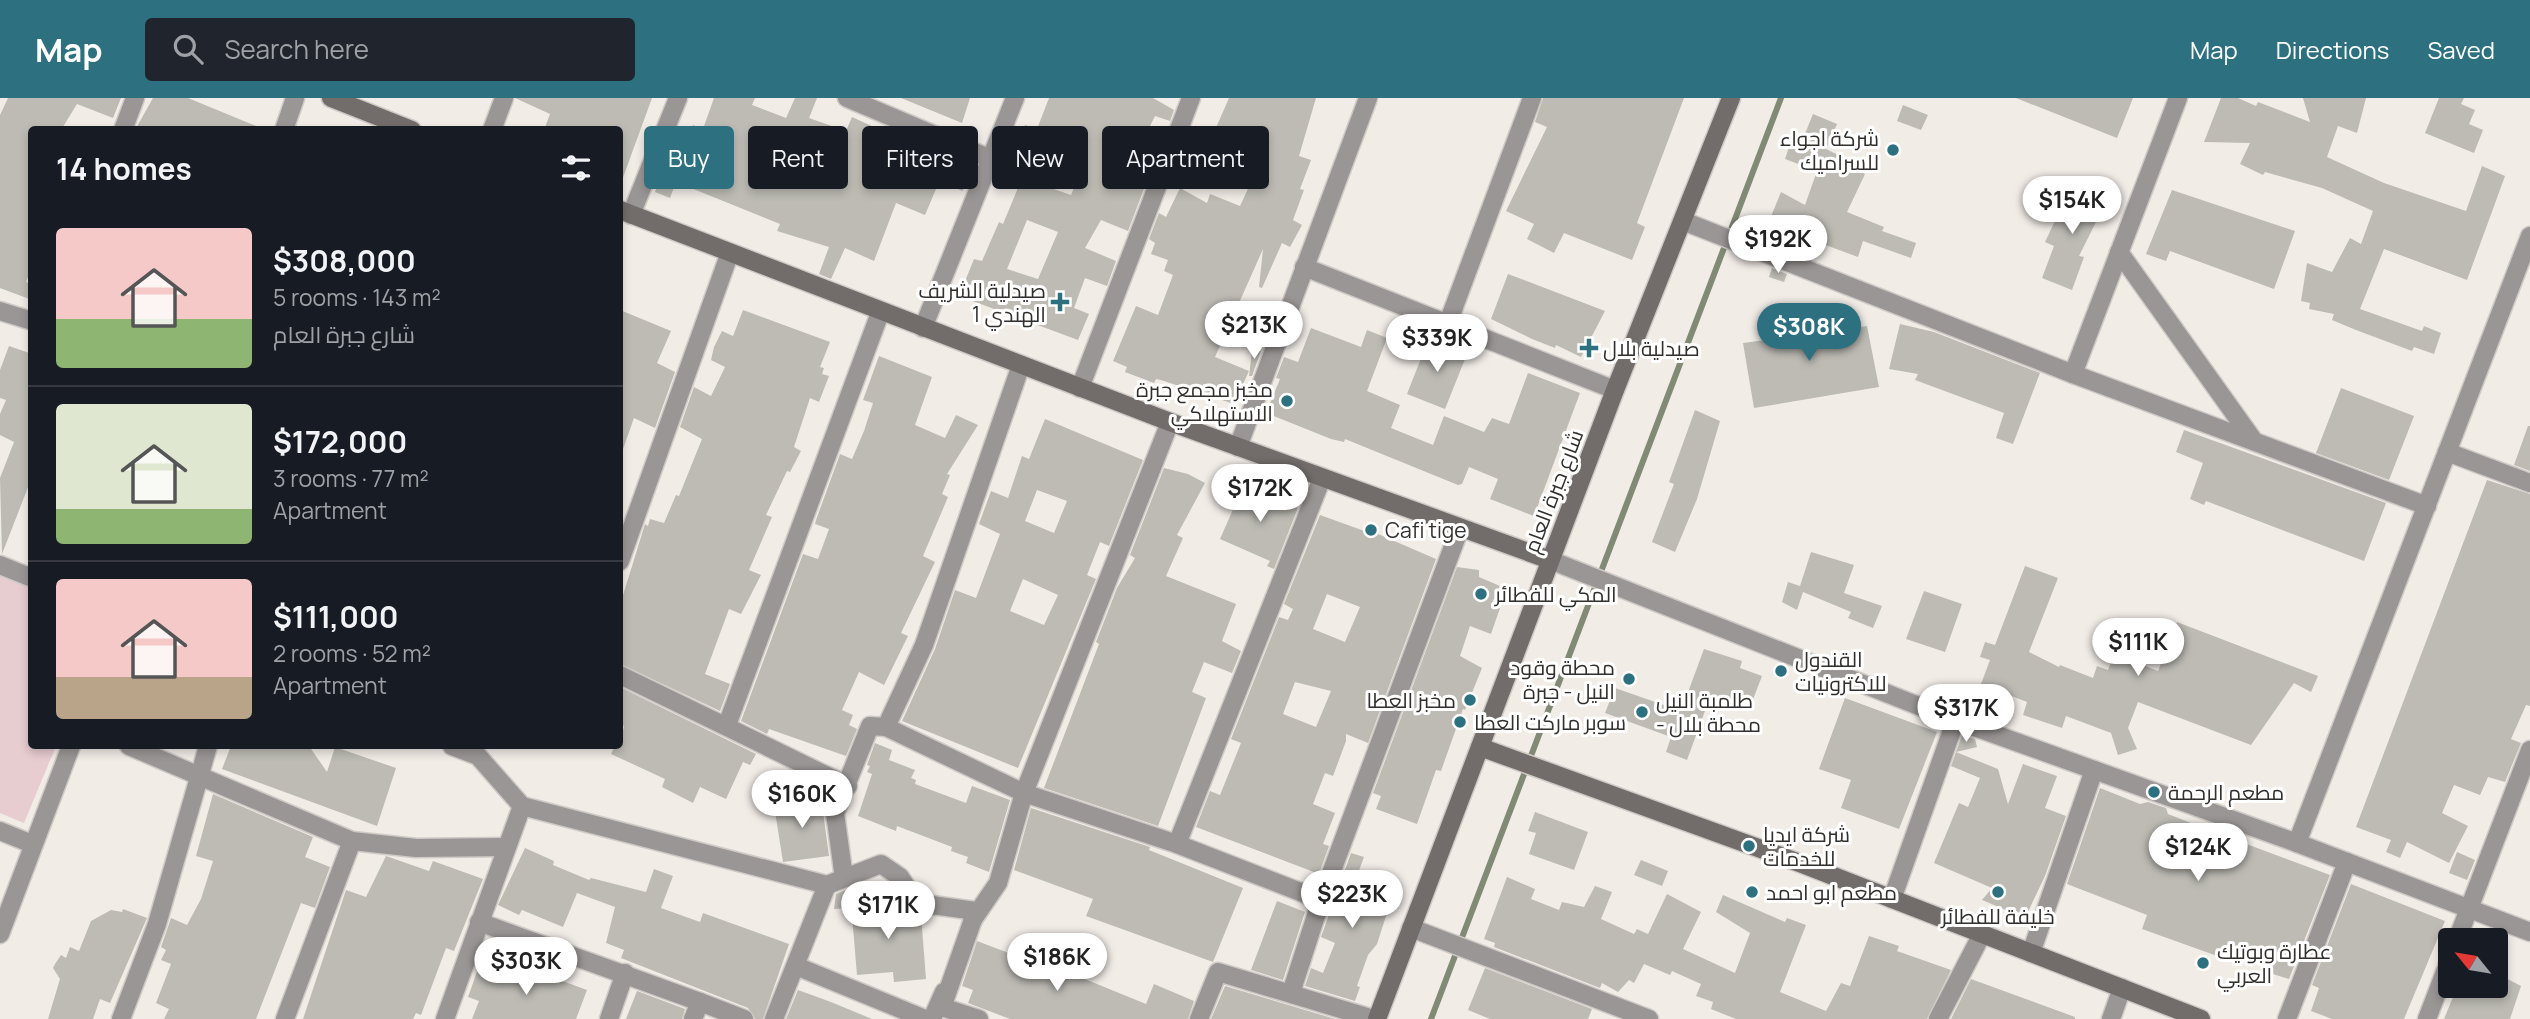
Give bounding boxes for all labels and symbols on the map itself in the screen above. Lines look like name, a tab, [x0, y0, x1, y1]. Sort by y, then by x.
place label: شركة اجواء للسراميك	[1780, 124, 1879, 176]
marker: شركة اجواء للسراميك	[1885, 142, 1901, 158]
pin: $154K	[2023, 176, 2121, 236]
pin: $192K	[1729, 216, 1827, 275]
place label: صيدلية الشريف الهندي 1	[918, 276, 1046, 331]
marker: صيدلية الشريف الهندي 1	[1052, 294, 1068, 310]
pin: $213K	[1205, 302, 1303, 361]
pin: $308K	[1760, 303, 1858, 363]
pin: $339K	[1388, 314, 1486, 374]
place label: صيدلية بلال	[1603, 334, 1700, 362]
marker: صيدلية بلال	[1581, 340, 1597, 356]
place label: مخبز مجمع جبرة الاستهلاكي	[1136, 375, 1273, 430]
marker: مخبز مجمع جبرة الاستهلاكي	[1279, 393, 1295, 409]
street label: شارع جبرة العام	[1517, 425, 1590, 557]
pin: $172K	[1211, 464, 1309, 524]
place label: Cafi tige	[1385, 516, 1467, 544]
marker: Cafi tige	[1363, 522, 1379, 538]
place label: المكي للفطائر	[1494, 580, 1617, 611]
marker: المكي للفطائر	[1473, 586, 1489, 602]
pin: $111K	[2089, 618, 2187, 678]
place label: القندول للاكترونيات	[1795, 645, 1886, 697]
place label: محطة وقود النيل - جبرة	[1510, 653, 1615, 705]
marker: القندول للاكترونيات	[1773, 663, 1789, 679]
marker: محطة وقود النيل - جبرة	[1621, 671, 1637, 687]
pin: $317K	[1917, 684, 2015, 744]
place label: مخبز العطا	[1366, 686, 1456, 714]
place label: طلمبة النيل - محطة بلال	[1656, 686, 1761, 738]
marker: مخبز العطا	[1462, 692, 1478, 708]
marker: طلمبة النيل - محطة بلال	[1634, 704, 1650, 720]
place label: سوبر ماركت العطا	[1474, 708, 1626, 736]
marker: سوبر ماركت العطا	[1452, 714, 1468, 730]
pin: $160K	[753, 770, 851, 830]
place label: مطعم الرحمة	[2168, 778, 2284, 807]
marker: مطعم الرحمة	[2146, 784, 2162, 800]
place label: شركة ايديا للخدمات	[1763, 820, 1850, 872]
pin: $124K	[2149, 824, 2247, 883]
marker: شركة ايديا للخدمات	[1741, 838, 1757, 854]
pin: $223K	[1303, 870, 1401, 930]
place label: مطعم ابو احمد	[1766, 878, 1897, 907]
pin: $171K	[839, 882, 937, 941]
marker: مطعم ابو احمد	[1744, 884, 1760, 900]
marker: خليفة للفطائر	[1990, 884, 2006, 900]
place label: خليفة للفطائر	[1940, 902, 2055, 930]
north arrow	[2438, 928, 2508, 998]
pin: $186K	[1008, 934, 1106, 993]
pin: $303K	[477, 937, 575, 997]
place label: عطارة وبوتيك العربي	[2217, 937, 2331, 992]
marker: عطارة وبوتيك العربي	[2195, 955, 2211, 971]

